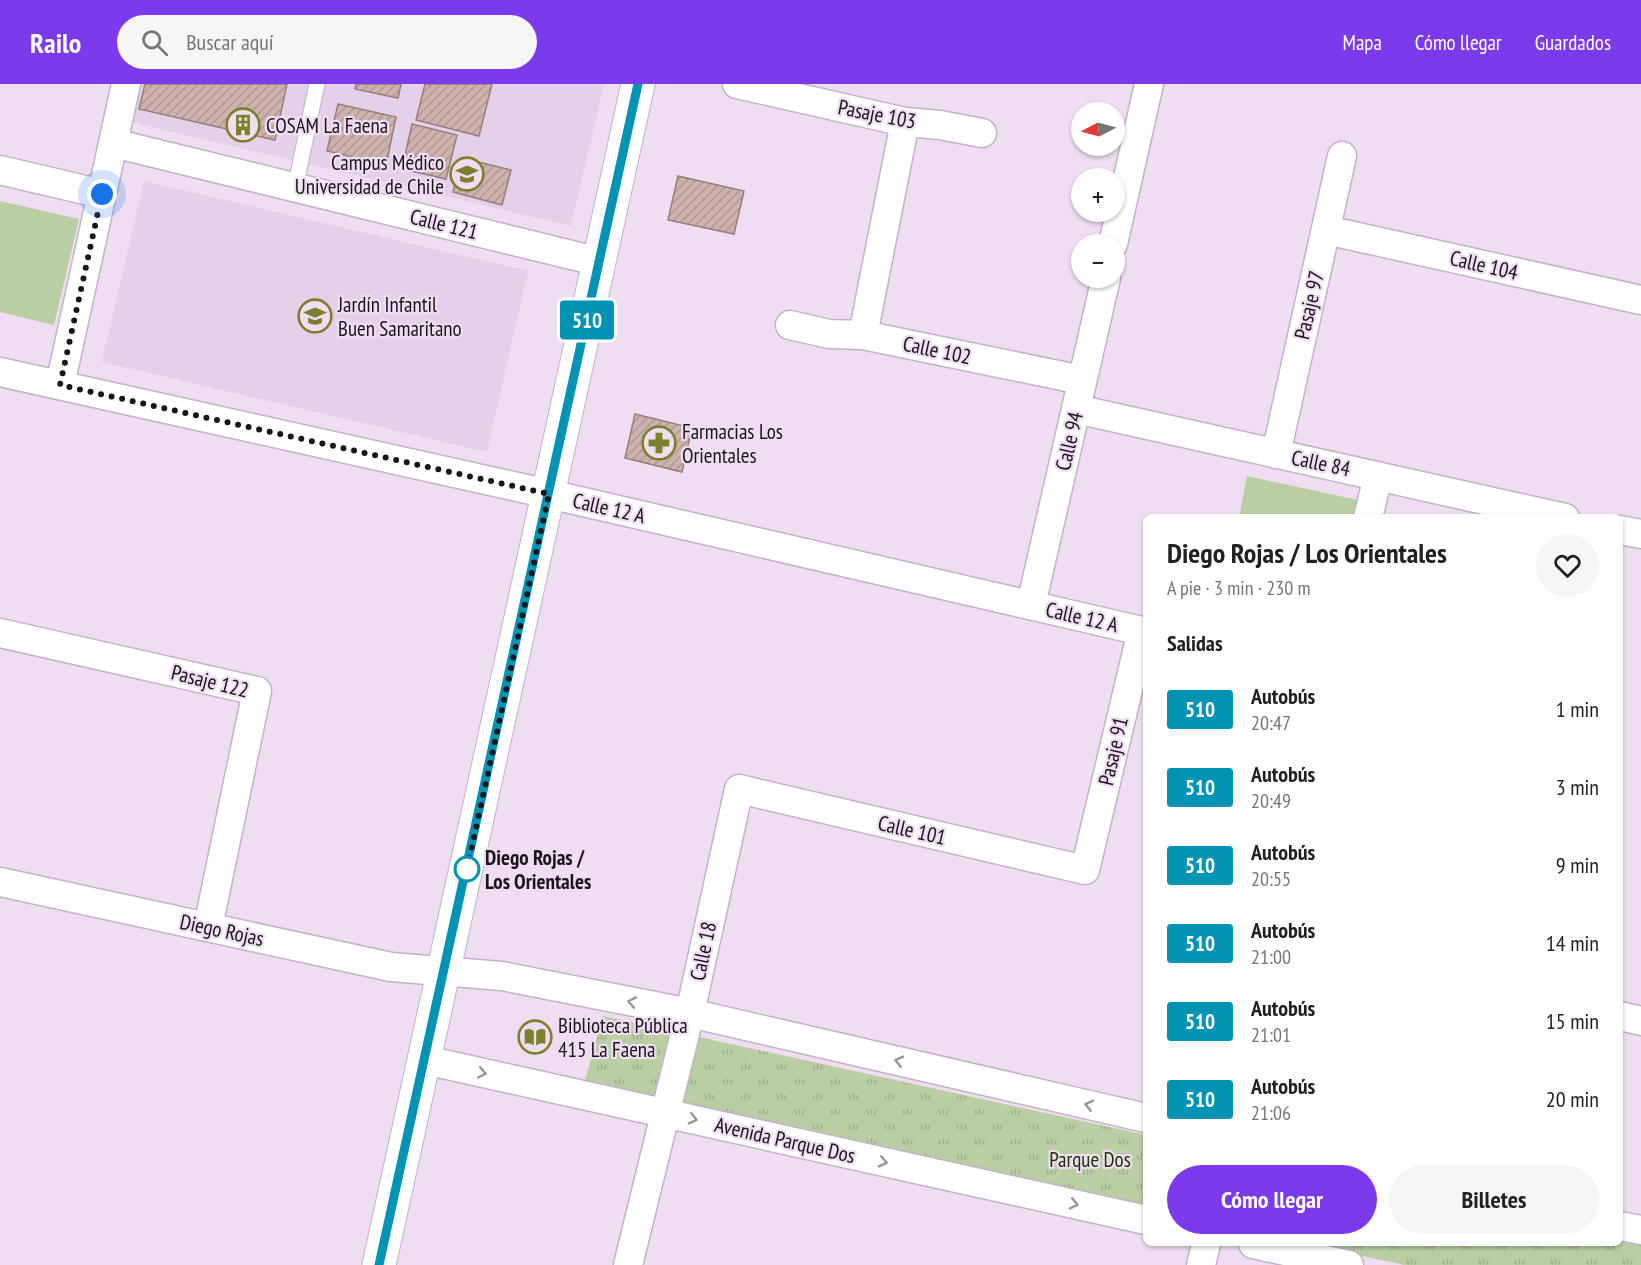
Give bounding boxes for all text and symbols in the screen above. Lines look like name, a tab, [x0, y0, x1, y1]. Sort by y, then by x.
search box	[117, 15, 537, 69]
text: Railo	[30, 24, 81, 61]
icon: search	[138, 26, 171, 59]
text: Buscar aquí	[186, 28, 274, 56]
text: Mapa	[1343, 29, 1382, 56]
text: Cómo llegar	[1415, 29, 1502, 56]
text: Guardados	[1535, 29, 1611, 56]
street label: Pasaje 103	[836, 93, 918, 135]
north arrow	[1071, 102, 1125, 156]
map controls	[1071, 102, 1125, 288]
building icon: COSAM La Faena	[225, 107, 261, 143]
place label: COSAM La Faena	[266, 112, 388, 139]
place label: Campus Médico Universidad de Chile	[295, 149, 444, 200]
school or university icon: Campus Médico Universidad de Chile	[449, 156, 485, 192]
button: +	[1071, 168, 1125, 222]
your location	[87, 179, 117, 209]
street label: Calle 121	[407, 203, 481, 245]
button: −	[1071, 234, 1125, 288]
street label: Calle 104	[1447, 244, 1521, 286]
street label: Pasaje 97	[1288, 268, 1330, 342]
place label: Jardín Infantil Buen Samaritano	[337, 291, 462, 342]
school or university icon: Jardín Infantil Buen Samaritano	[297, 298, 333, 334]
line badge: 510	[552, 300, 622, 340]
text: 510	[572, 307, 602, 334]
street label: Calle 102	[900, 330, 974, 370]
street label: Calle 94	[1049, 408, 1089, 473]
place label: Farmacias Los Orientales	[682, 418, 783, 469]
pharmacy icon: Farmacias Los Orientales	[641, 425, 677, 461]
street label: Calle 84	[1289, 444, 1353, 483]
street label: Calle 12 A	[570, 487, 648, 529]
text: Diego Rojas / Los Orientales	[1167, 534, 1447, 571]
button: heart	[1536, 534, 1599, 597]
text: A pie · 3 min · 230 m	[1167, 575, 1310, 601]
street label: Calle 12 A	[1043, 596, 1121, 638]
text: Salidas	[1167, 629, 1223, 657]
street label: Pasaje 122	[169, 658, 251, 704]
text: Autobús	[1251, 682, 1315, 710]
text: 1 min	[1556, 695, 1599, 723]
text: 510	[1185, 696, 1215, 723]
text: 20:47	[1251, 710, 1291, 736]
street label: Pasaje 91	[1092, 714, 1134, 788]
text: Autobús	[1251, 760, 1315, 788]
text: 3 min	[1556, 773, 1599, 801]
text: 510	[1185, 774, 1215, 801]
text: 20:49	[1251, 788, 1291, 814]
street label: Calle 101	[875, 809, 949, 851]
text: Autobús	[1251, 838, 1315, 866]
place label: Diego Rojas / Los Orientales	[485, 844, 591, 895]
text: 9 min	[1556, 851, 1599, 879]
text: 510	[1185, 852, 1215, 879]
marker: Diego Rojas / Los Orientales	[454, 856, 480, 882]
text: 20:55	[1251, 866, 1291, 892]
street label: Diego Rojas	[178, 908, 266, 952]
text: Autobús	[1251, 916, 1315, 944]
street label: Calle 18	[684, 919, 722, 983]
text: 14 min	[1546, 929, 1599, 957]
text: 510	[1185, 930, 1215, 957]
text: 21:00	[1251, 944, 1291, 970]
text: Autobús	[1251, 994, 1315, 1022]
one-way arrow	[627, 996, 637, 1009]
text: 15 min	[1546, 1007, 1599, 1035]
text: 510	[1185, 1008, 1215, 1035]
place label: Biblioteca Pública 415 La Faena	[558, 1012, 688, 1063]
library icon: Biblioteca Pública 415 La Faena	[517, 1019, 553, 1055]
text: 21:01	[1251, 1022, 1291, 1048]
one-way arrow	[894, 1056, 904, 1069]
one-way arrow	[477, 1065, 487, 1078]
text: Autobús	[1251, 1072, 1315, 1100]
text: 20 min	[1546, 1085, 1599, 1113]
text: 510	[1185, 1086, 1215, 1113]
one-way arrow	[1084, 1099, 1094, 1112]
text: 21:06	[1251, 1100, 1291, 1126]
street label: Avenida Parque Dos	[712, 1111, 858, 1169]
one-way arrow	[688, 1112, 698, 1125]
park label: Parque Dos	[1049, 1146, 1131, 1173]
one-way arrow	[878, 1154, 888, 1167]
button: Cómo llegar	[1167, 1165, 1377, 1234]
button: Billetes	[1389, 1165, 1599, 1234]
one-way arrow	[1068, 1197, 1078, 1210]

